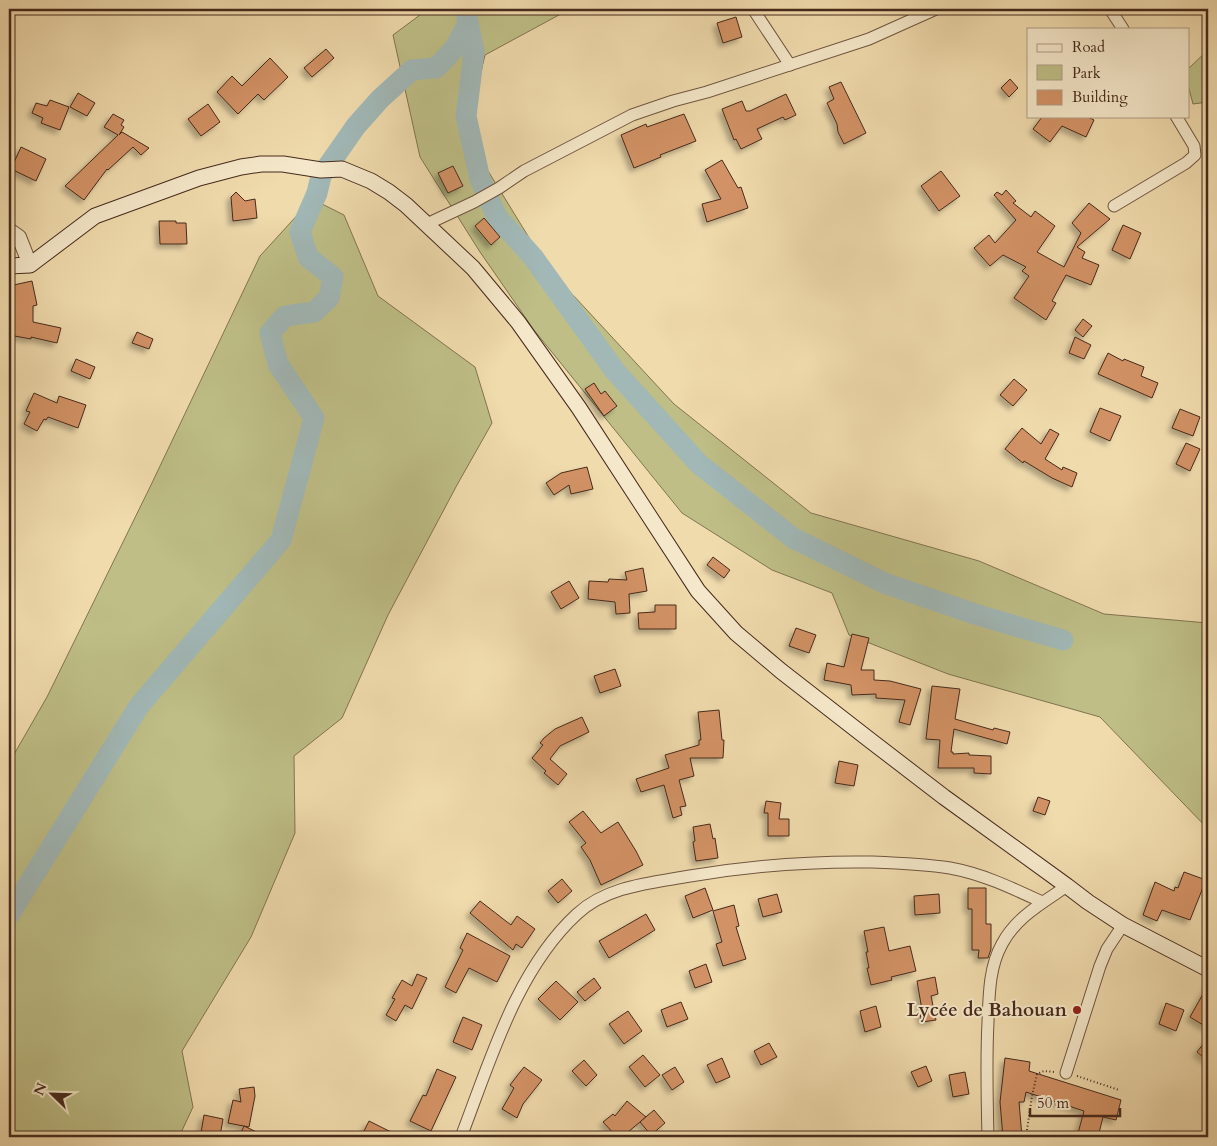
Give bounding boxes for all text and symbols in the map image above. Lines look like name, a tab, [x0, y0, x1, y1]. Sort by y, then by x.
legend	[1027, 28, 1190, 118]
text: Road	[1072, 37, 1105, 57]
text: Park	[1072, 63, 1101, 83]
text: Building	[1072, 87, 1128, 107]
place label: Lycée de Bahouan	[907, 997, 1068, 1023]
marker: Lycée de Bahouan	[1071, 1004, 1083, 1016]
north arrow	[28, 1068, 78, 1118]
text: N	[29, 1080, 52, 1098]
scale bar	[1030, 1086, 1120, 1118]
text: 50 m	[1037, 1093, 1069, 1113]

